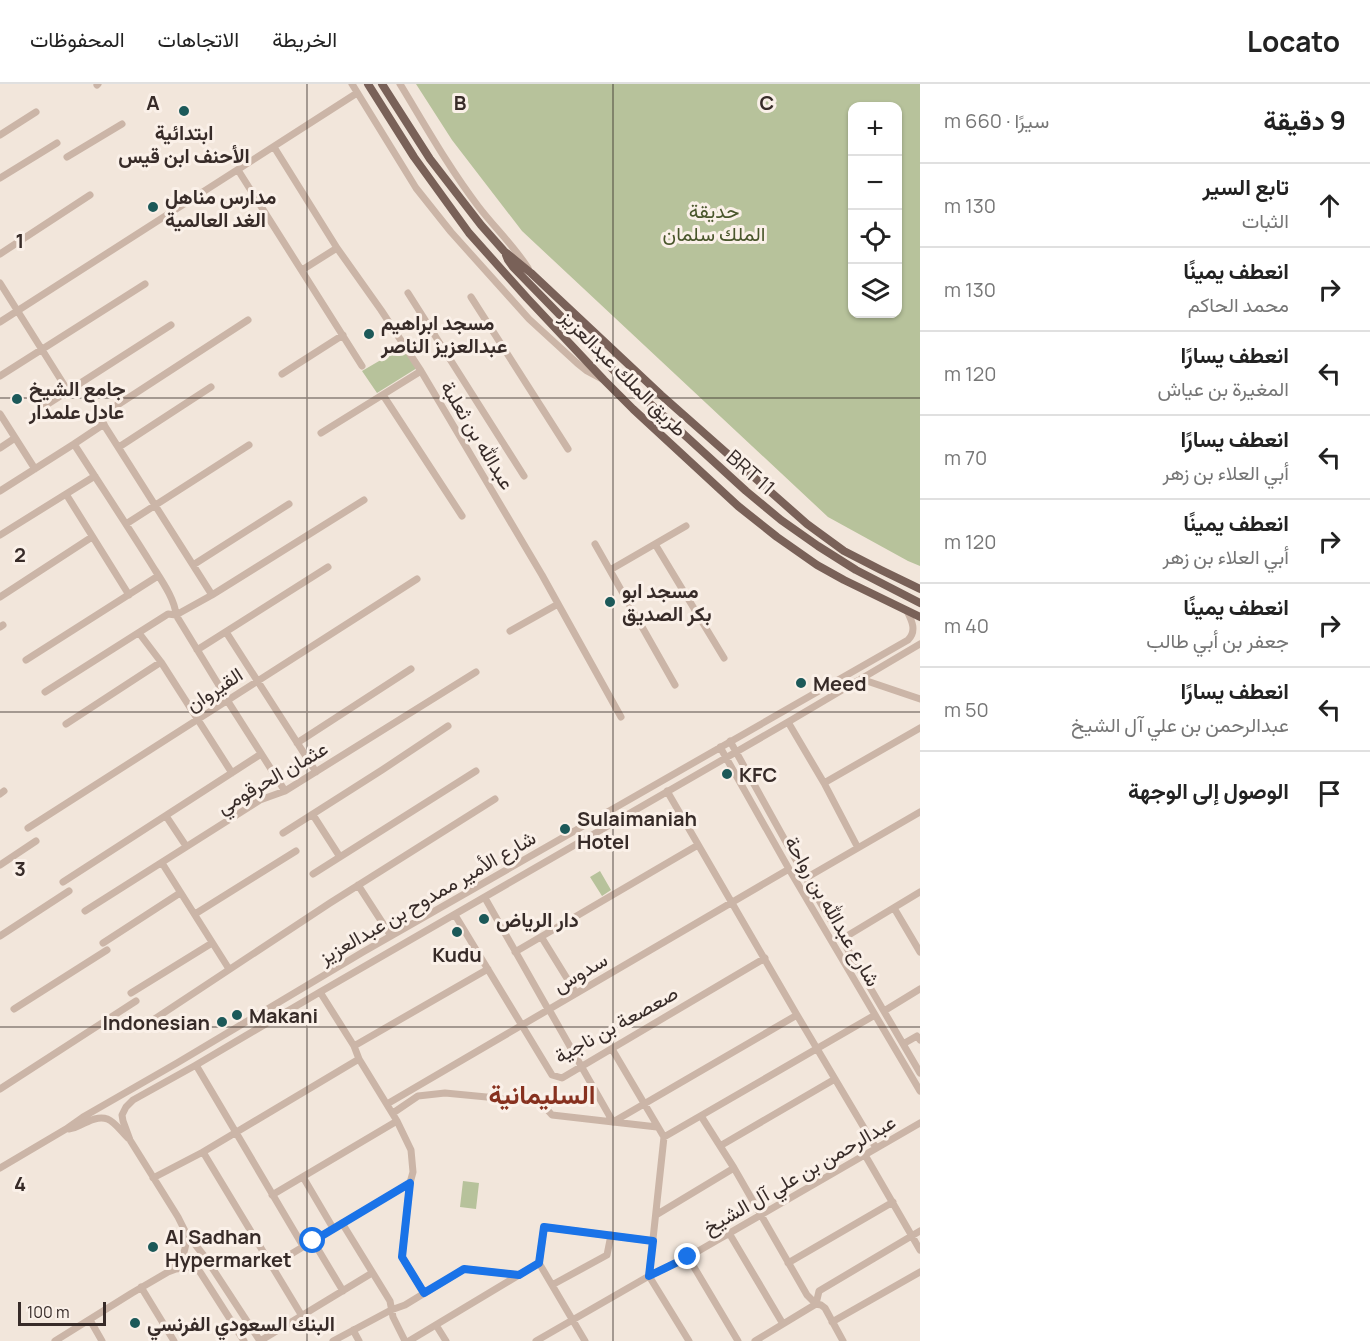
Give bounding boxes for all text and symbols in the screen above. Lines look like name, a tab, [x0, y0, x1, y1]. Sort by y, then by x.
text: Locato	[1247, 22, 1340, 60]
text: المحفوظات	[30, 25, 125, 53]
text: الاتجاهات	[158, 25, 239, 53]
text: الخريطة	[272, 25, 337, 53]
text: A	[146, 89, 160, 116]
text: B	[454, 89, 467, 116]
text: C	[760, 89, 774, 116]
map controls	[848, 102, 902, 318]
button: +	[848, 102, 902, 156]
text: 9 دقيقة	[1263, 102, 1346, 138]
marker: ابتدائية الأحنف ابن قيس	[177, 104, 191, 118]
text: سيرًا · 660 m	[944, 107, 1049, 134]
place label: ابتدائية الأحنف ابن قيس	[118, 119, 250, 169]
button: −	[848, 156, 902, 210]
text: تابع السير	[1203, 172, 1289, 202]
place label: مدارس مناهل الغد العالمية	[165, 183, 277, 233]
icon: ahead	[1313, 189, 1346, 222]
text: 130 m	[944, 192, 996, 219]
park label: حديقة الملك سلمان	[663, 197, 765, 247]
marker: مدارس مناهل الغد العالمية	[146, 200, 160, 214]
text: الثبات	[1242, 207, 1289, 234]
button: locate	[848, 210, 902, 264]
text: 1	[16, 227, 24, 254]
text: انعطف يمينًا	[1183, 256, 1289, 286]
button: layers	[848, 264, 902, 318]
icon: right	[1313, 273, 1346, 306]
text: 130 m	[944, 276, 996, 303]
text: محمد الحاكم	[1188, 291, 1289, 318]
street label: طريق الملك عبدالعزيز	[554, 303, 693, 442]
place label: مسجد ابراهيم عبدالعزيز الناصر	[380, 309, 507, 359]
marker: مسجد ابراهيم عبدالعزيز الناصر	[362, 327, 376, 341]
text: انعطف يسارًا	[1180, 340, 1289, 370]
icon: left	[1313, 357, 1346, 390]
text: 120 m	[944, 360, 996, 387]
place label: جامع الشيخ عادل علمدار	[28, 375, 126, 425]
street label: عبدالله بن ثعلبة	[435, 375, 521, 495]
text: المغيرة بن عياش	[1157, 375, 1289, 402]
marker: جامع الشيخ عادل علمدار	[10, 392, 24, 406]
text: انعطف يسارًا	[1180, 424, 1289, 454]
icon: left	[1313, 441, 1346, 474]
street label: BRT 11	[721, 444, 781, 500]
text: 70 m	[944, 444, 987, 471]
text: أبي العلاء بن زهر	[1162, 459, 1289, 486]
text: انعطف يمينًا	[1183, 508, 1289, 538]
icon: right	[1313, 525, 1346, 558]
text: 120 m	[944, 528, 996, 555]
text: 2	[14, 541, 26, 568]
text: أبي العلاء بن زهر	[1162, 543, 1289, 570]
place label: مسجد ابو بكر الصديق	[622, 577, 712, 627]
text: انعطف يمينًا	[1183, 592, 1289, 622]
marker: مسجد ابو بكر الصديق	[603, 595, 617, 609]
icon: right	[1313, 609, 1346, 642]
text: 40 m	[944, 612, 989, 639]
text: جعفر بن أبي طالب	[1146, 627, 1289, 654]
street label: القيروان	[180, 661, 248, 717]
place label: Meed	[813, 670, 867, 697]
marker: Meed	[794, 676, 808, 690]
text: انعطف يسارًا	[1180, 676, 1289, 706]
icon: left	[1313, 693, 1346, 726]
text: 50 m	[944, 696, 989, 723]
text: عبدالرحمن بن علي آل الشيخ	[1071, 711, 1289, 738]
street label: عثمان الحرقومي	[211, 734, 335, 823]
place label: KFC	[739, 761, 777, 788]
marker: KFC	[720, 767, 734, 781]
text: الوصول إلى الوجهة	[1128, 776, 1289, 806]
icon: arrive	[1313, 777, 1346, 810]
place label: Sulaimaniah Hotel	[577, 805, 697, 855]
marker: Sulaimaniah Hotel	[558, 822, 572, 836]
street label: شارع الأمير ممدوح بن عبدالعزيز	[313, 824, 541, 972]
street label: شارع عبدالله بن رواحة	[778, 831, 887, 992]
text: 3	[14, 855, 26, 882]
place label: دار الرياض	[496, 906, 579, 933]
marker: دار الرياض	[477, 912, 491, 926]
marker: Kudu	[450, 925, 464, 939]
place label: Kudu	[432, 941, 482, 968]
street label: سدوس	[548, 946, 612, 998]
street label: صعصعة بن ناجية	[549, 979, 683, 1069]
place label: Makani	[249, 1002, 318, 1029]
marker: Makani	[230, 1008, 244, 1022]
place label: Indonesian	[102, 1009, 210, 1036]
marker: Indonesian	[215, 1015, 229, 1029]
district label: السليمانية	[488, 1076, 596, 1112]
street label: عبدالرحمن بن علي آل الشيخ	[698, 1108, 902, 1244]
text: 4	[14, 1170, 26, 1197]
place label: Al Sadhan Hypermarket	[165, 1223, 292, 1273]
route start	[299, 1227, 325, 1253]
marker: Al Sadhan Hypermarket	[146, 1240, 160, 1254]
route end	[674, 1243, 700, 1269]
scale bar	[18, 1299, 106, 1326]
text: 100 m	[27, 1301, 70, 1323]
place label: البنك السعودي الفرنسي	[147, 1310, 335, 1341]
marker: البنك السعودي الفرنسي	[128, 1316, 142, 1330]

